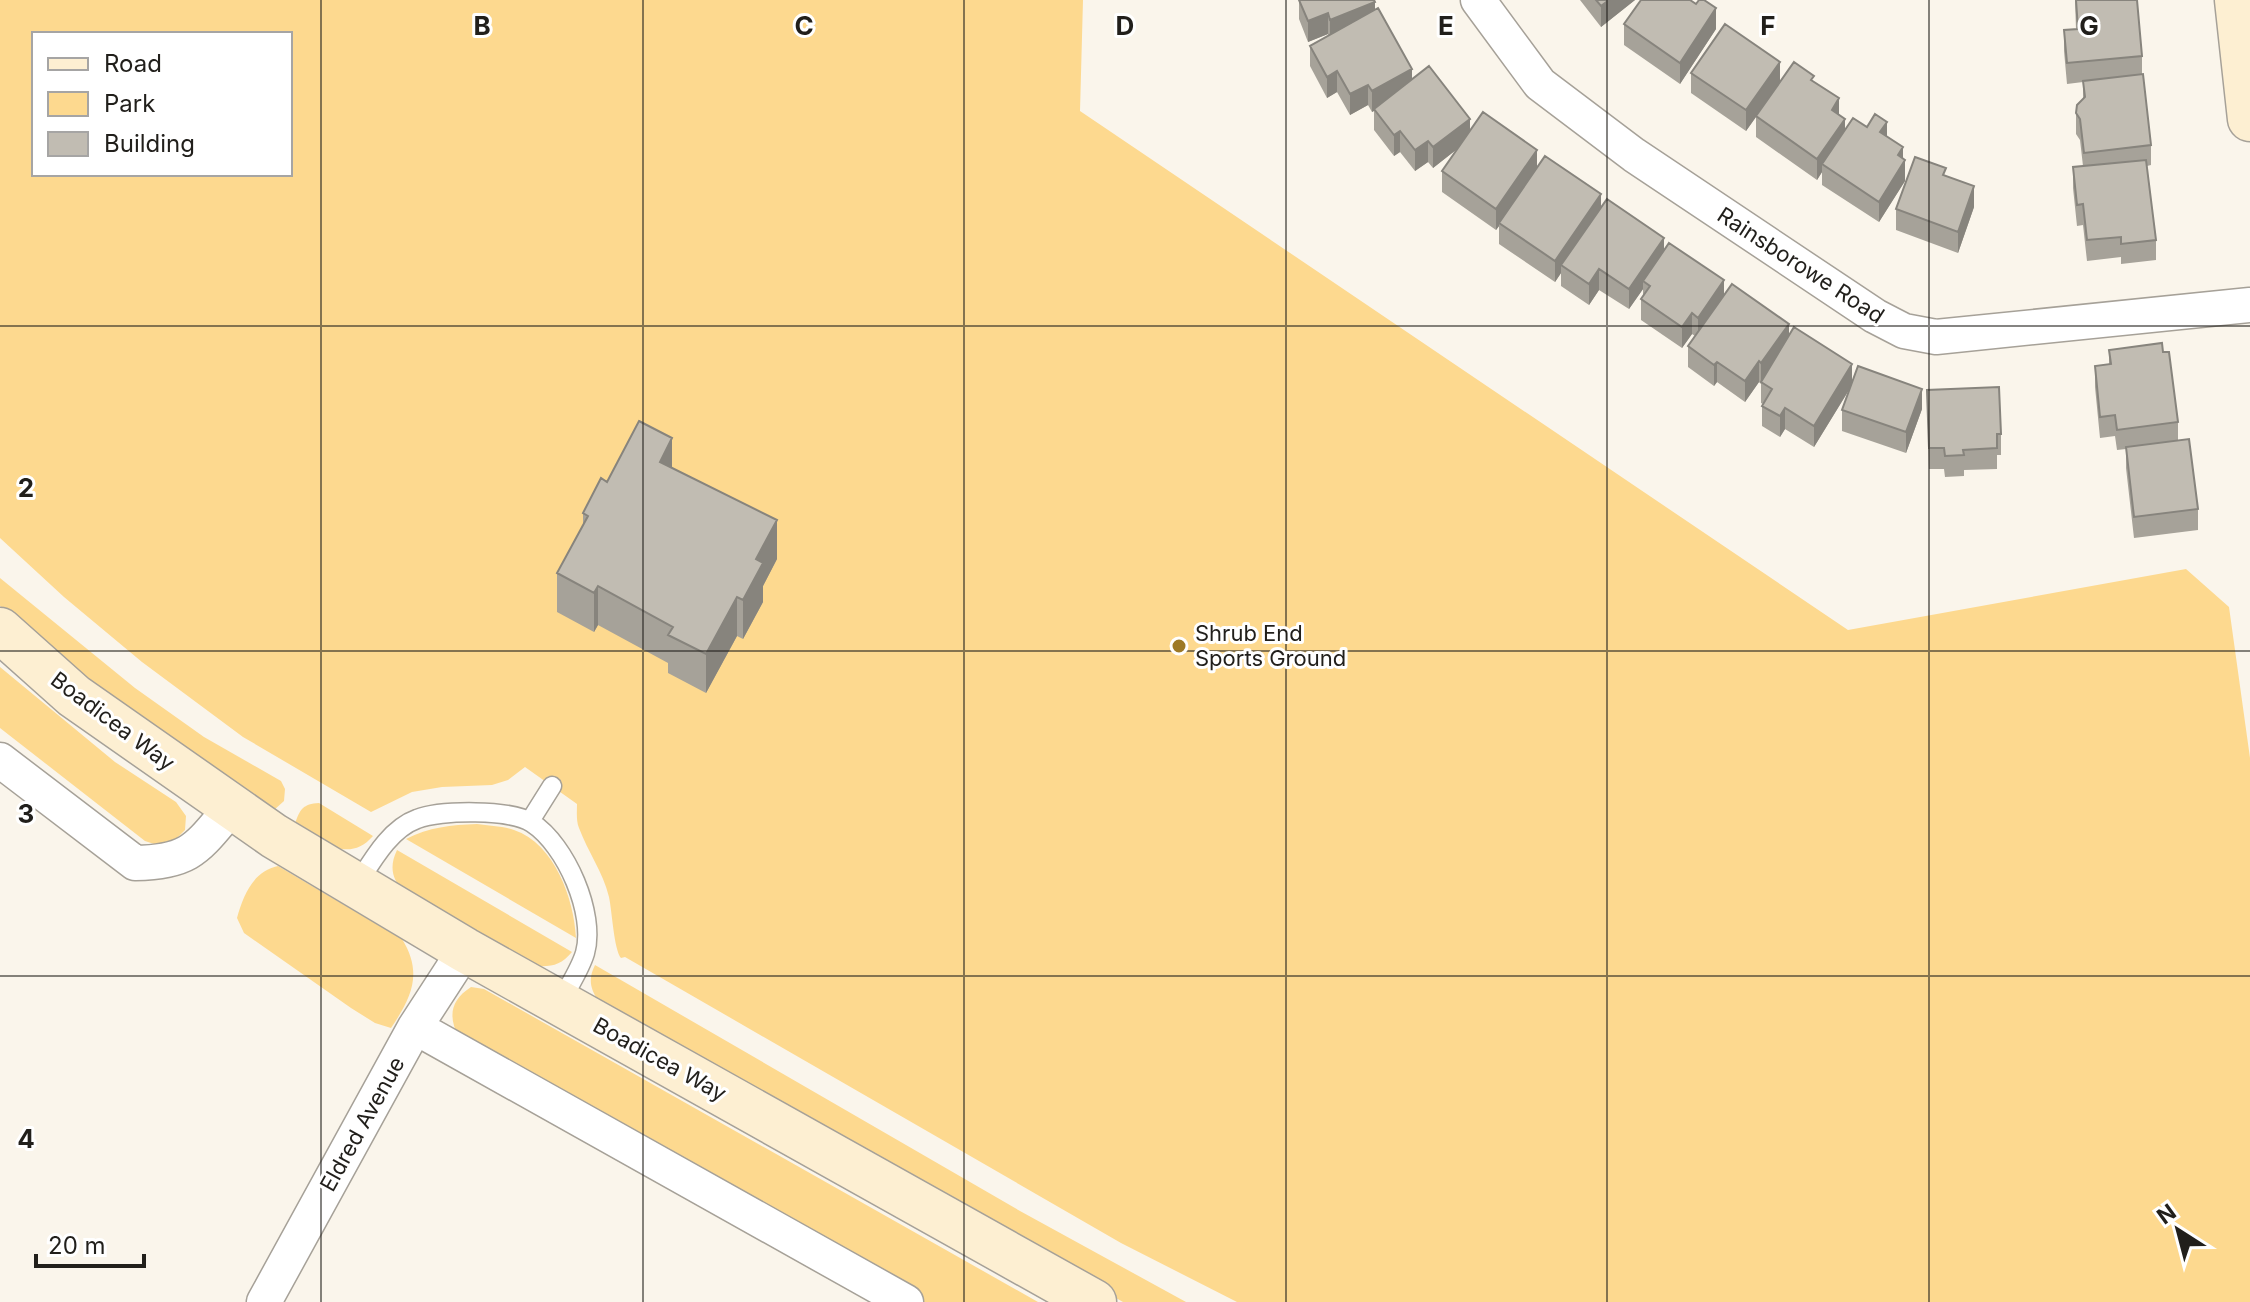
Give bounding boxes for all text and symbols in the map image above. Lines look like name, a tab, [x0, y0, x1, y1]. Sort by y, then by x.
text: B	[473, 10, 491, 41]
text: C	[794, 10, 814, 41]
text: D	[1116, 10, 1134, 41]
text: E	[1438, 10, 1454, 41]
text: F	[1760, 10, 1776, 41]
text: G	[2079, 10, 2099, 41]
legend	[32, 32, 292, 176]
text: Road	[104, 49, 162, 78]
text: Park	[104, 89, 155, 118]
text: Building	[104, 129, 195, 158]
street label: Rainsborowe Road	[1713, 201, 1889, 329]
text: 2	[18, 472, 34, 503]
place label: Shrub End Sports Ground	[1195, 620, 1346, 671]
marker: Shrub End Sports Ground	[1170, 637, 1188, 655]
street label: Boadicea Way	[46, 666, 180, 776]
text: 3	[18, 798, 34, 829]
street label: Boadicea Way	[589, 1012, 731, 1106]
street label: Eldred Avenue	[314, 1052, 410, 1196]
text: 4	[17, 1123, 35, 1154]
north arrow	[2138, 1190, 2218, 1270]
text: N	[2152, 1198, 2181, 1229]
scale bar	[36, 1218, 144, 1268]
text: 20 m	[48, 1231, 106, 1260]

